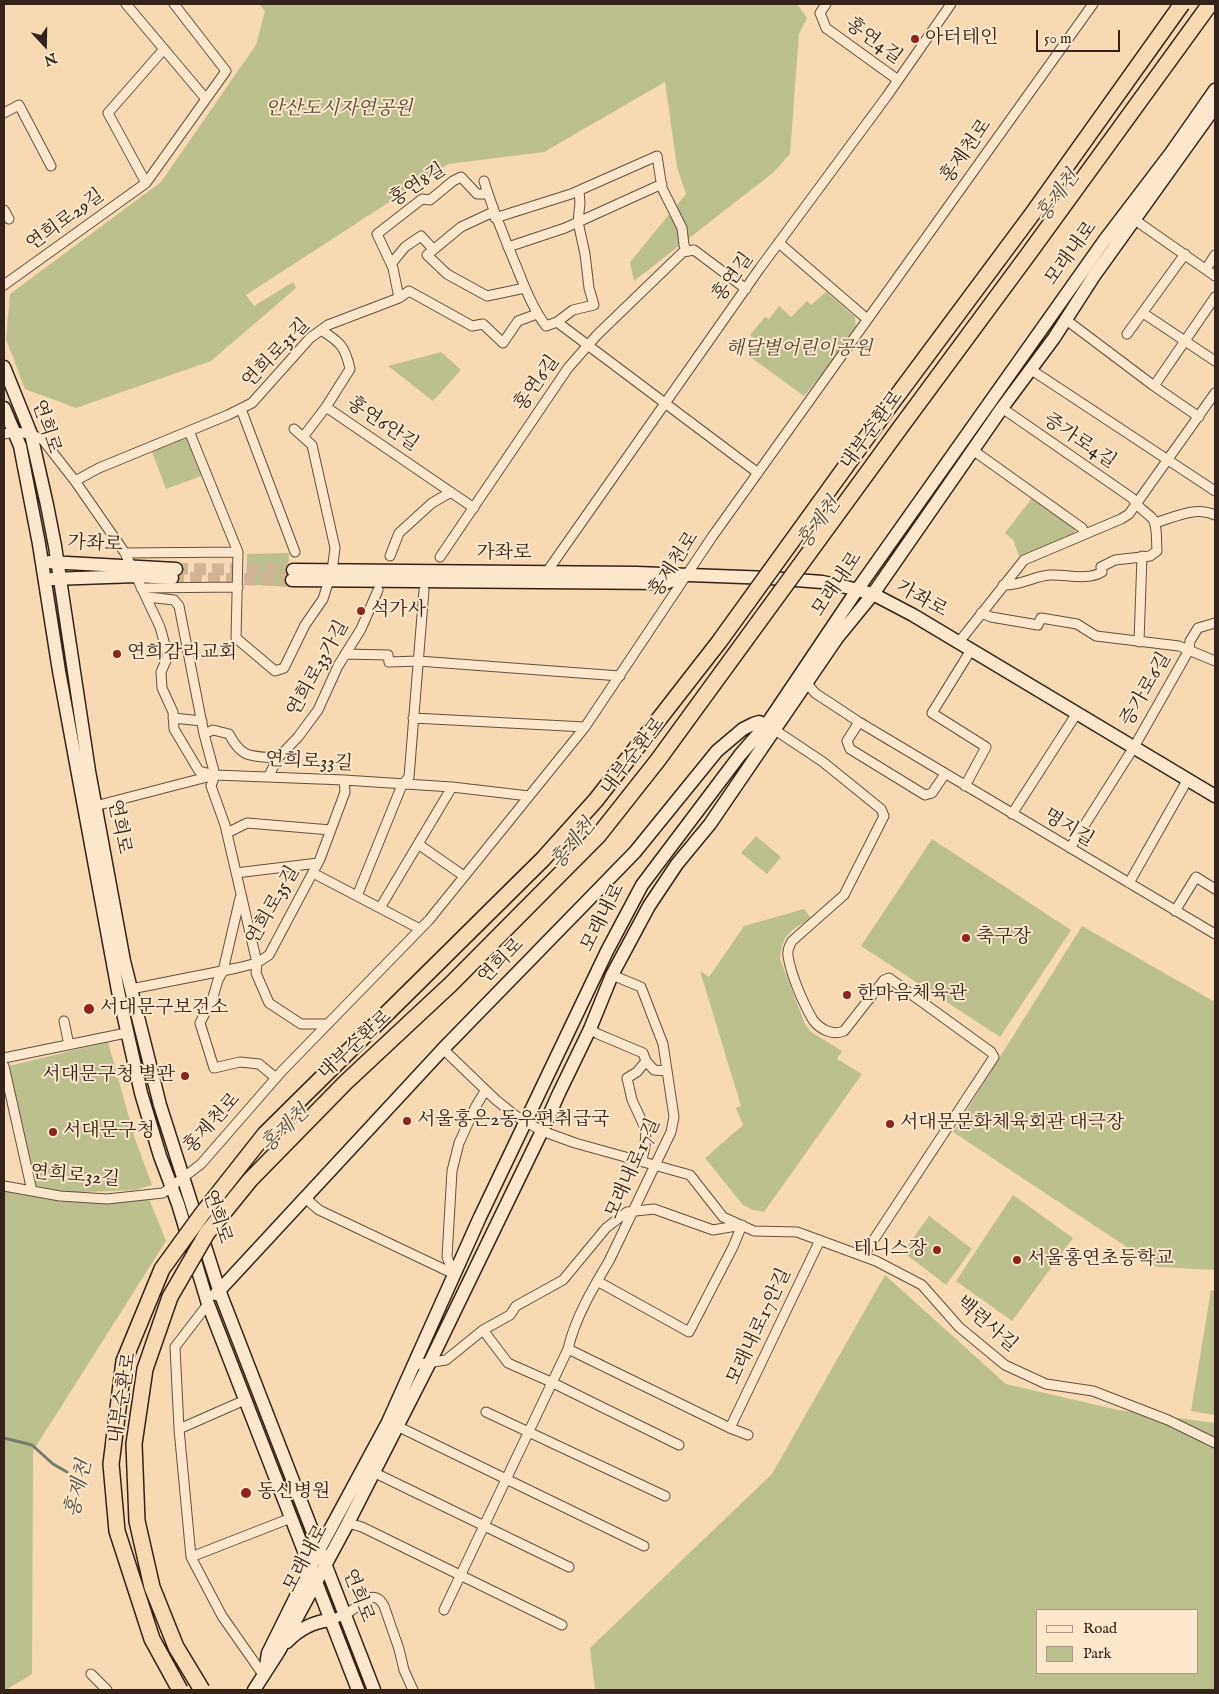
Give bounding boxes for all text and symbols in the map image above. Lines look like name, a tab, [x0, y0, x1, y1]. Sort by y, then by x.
street label: 홍연4길	[840, 14, 906, 70]
north arrow	[20, 20, 70, 70]
scale bar	[1039, 20, 1123, 52]
place label: 아터테인	[925, 28, 998, 50]
text: 50 m	[1044, 29, 1072, 48]
marker: 아터테인	[909, 33, 921, 45]
text: N	[41, 48, 59, 70]
park label: 안산도시자연공원	[266, 99, 412, 121]
street label: 홍제천로	[937, 115, 997, 189]
street label: 홍연8길	[386, 159, 450, 213]
water label: 홍제천	[1032, 167, 1086, 227]
street label: 연희로29길	[23, 185, 109, 257]
street label: 모래내로	[1041, 218, 1103, 290]
street label: 홍연길	[709, 249, 759, 307]
street label: 연희로31길	[238, 315, 316, 393]
park label: 해달별어린이공원	[726, 339, 872, 361]
street label: 홍연6길	[511, 352, 565, 416]
street label: 내부순환로	[837, 387, 909, 475]
street label: 홍연6안길	[342, 393, 422, 457]
street label: 연희로	[26, 397, 64, 457]
street label: 증가로4길	[1038, 409, 1120, 475]
water label: 홍제천	[793, 494, 847, 554]
street label: 홍제천로	[645, 528, 705, 602]
street label: 가좌로	[67, 532, 123, 558]
street label: 가좌로	[476, 543, 532, 565]
street label: 모래내로	[808, 548, 868, 622]
street label: 가좌로	[891, 577, 951, 623]
place label: 석가사	[371, 600, 426, 622]
marker: 석가사	[355, 605, 367, 617]
street label: 연희로33가길	[283, 617, 355, 721]
place label: 연희감리교회	[127, 643, 237, 665]
marker: 연희감리교회	[111, 648, 123, 660]
street label: 증가로6길	[1117, 649, 1177, 731]
street label: 내부순환로	[597, 713, 671, 801]
street label: 연희로33길	[265, 749, 353, 777]
street label: 연희로	[102, 798, 134, 856]
street label: 명지길	[1039, 805, 1097, 853]
water label: 홍제천	[546, 815, 602, 875]
street label: 연희로35길	[242, 862, 306, 950]
street label: 모래내로	[577, 880, 631, 956]
place label: 축구장	[976, 927, 1031, 949]
marker: 축구장	[960, 932, 972, 944]
street label: 연희로	[474, 934, 530, 990]
place label: 한마음체육관	[857, 984, 967, 1006]
marker: 한마음체육관	[841, 989, 853, 1001]
place label: 서대문구보건소	[100, 998, 228, 1020]
marker: 서대문구보건소	[82, 1002, 96, 1016]
street label: 내부순환로	[315, 1006, 397, 1086]
place label: 서대문구청 별관	[42, 1065, 175, 1087]
marker: 서대문구청 별관	[179, 1070, 191, 1082]
street label: 홍제천로	[180, 1089, 246, 1159]
water label: 홍제천	[257, 1101, 315, 1159]
place label: 서울홍은2동우편취급국	[417, 1110, 609, 1132]
place label: 서대문문화체육회관 대극장	[900, 1113, 1124, 1135]
marker: 서울홍은2동우편취급국	[401, 1115, 413, 1127]
street label: 모래내로17길	[602, 1115, 666, 1223]
marker: 서대문문화체육회관 대극장	[884, 1118, 896, 1130]
place label: 서대문구청	[63, 1121, 155, 1143]
marker: 서대문구청	[47, 1126, 59, 1138]
street label: 연희로32길	[29, 1162, 121, 1192]
street label: 연희로	[197, 1187, 235, 1247]
place label: 테니스장	[854, 1239, 927, 1261]
marker: 테니스장	[931, 1244, 943, 1256]
place label: 서울홍연초등학교	[1027, 1249, 1174, 1271]
marker: 서울홍연초등학교	[1011, 1254, 1023, 1266]
street label: 모래내로17안길	[723, 1265, 797, 1389]
street label: 백련사길	[951, 1292, 1021, 1358]
street label: 내부순환로	[106, 1351, 142, 1445]
water label: 홍제천	[62, 1458, 98, 1520]
place label: 동신병원	[257, 1482, 330, 1504]
marker: 동신병원	[239, 1486, 253, 1500]
street label: 모래내로	[280, 1521, 334, 1597]
street label: 연희로	[336, 1566, 378, 1626]
legend	[1036, 1609, 1199, 1674]
text: Road	[1083, 1619, 1117, 1638]
text: Park	[1083, 1644, 1112, 1663]

